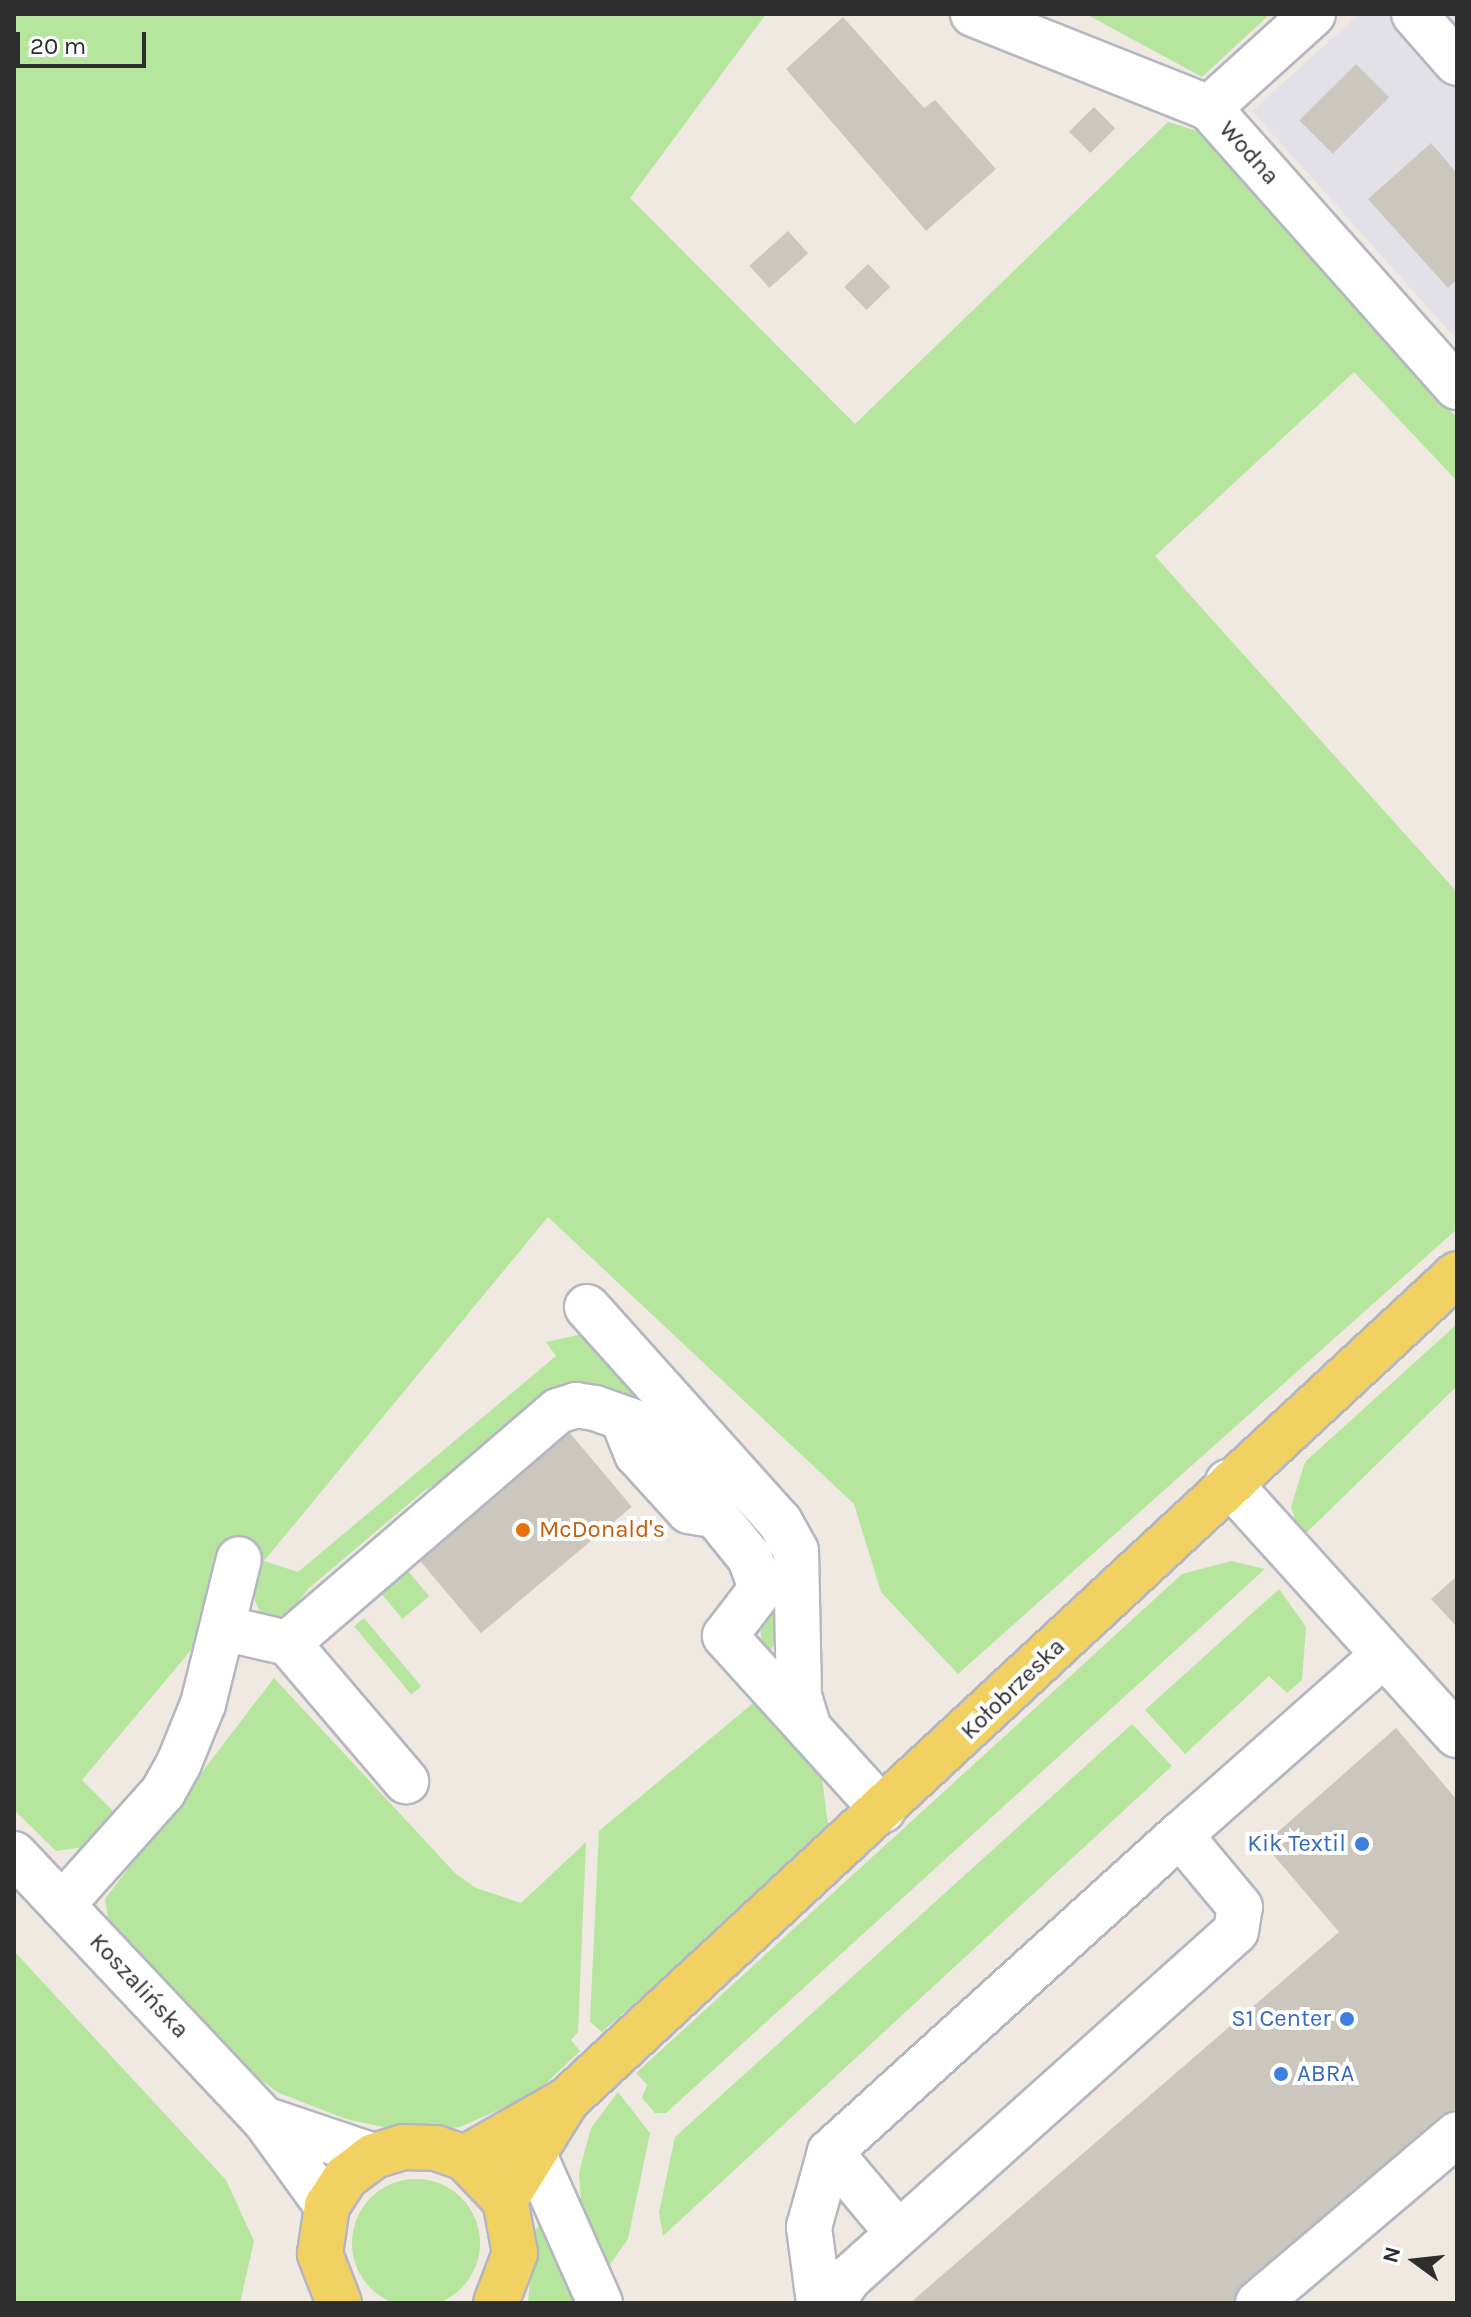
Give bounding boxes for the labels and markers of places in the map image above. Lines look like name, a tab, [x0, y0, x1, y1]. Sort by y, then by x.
place label: McDonald's	[539, 1516, 665, 1544]
marker: McDonald's	[514, 1521, 532, 1539]
place label: Kik Textil	[1247, 1830, 1346, 1858]
marker: Kik Textil	[1353, 1835, 1371, 1853]
place label: S1 Center	[1231, 2005, 1331, 2033]
marker: S1 Center	[1338, 2010, 1356, 2028]
place label: ABRA	[1297, 2060, 1354, 2088]
marker: ABRA	[1272, 2065, 1290, 2083]

